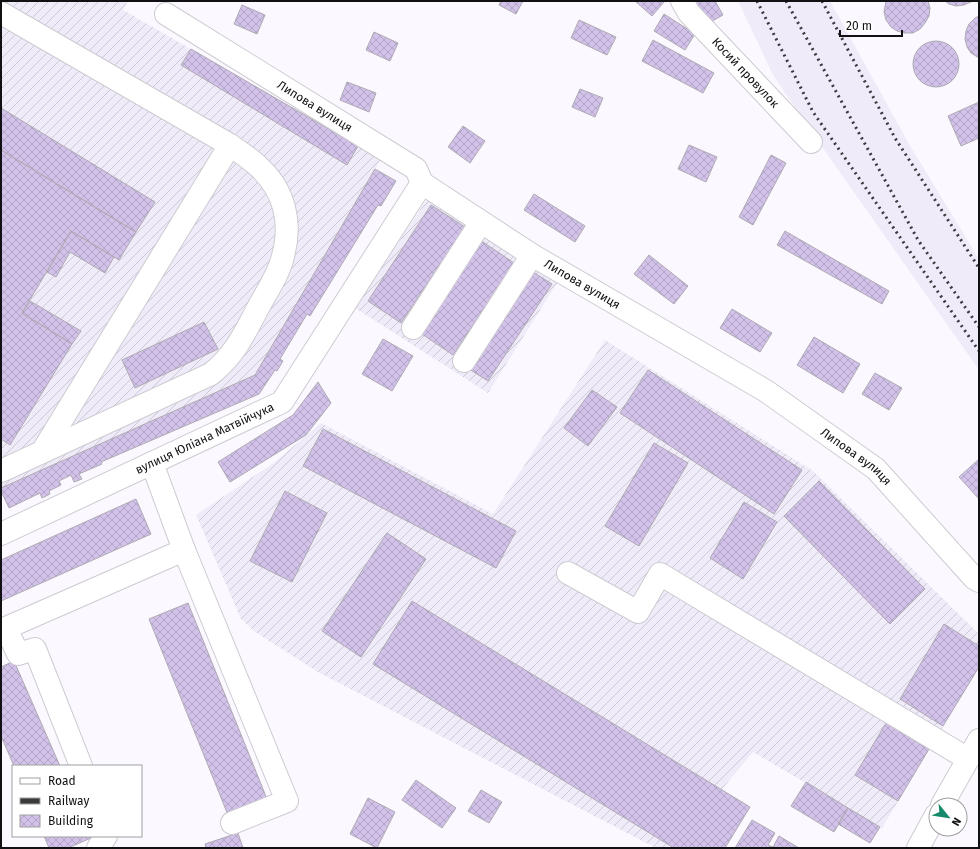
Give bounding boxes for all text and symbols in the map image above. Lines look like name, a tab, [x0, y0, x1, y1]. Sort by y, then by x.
scale bar	[840, 12, 902, 38]
text: 20 m	[846, 19, 872, 33]
street label: Косий провулок	[709, 35, 782, 111]
street label: Липова вулиця	[275, 78, 355, 135]
street label: Липова вулиця	[542, 257, 623, 312]
street label: вулиця Юліана Матвійчука	[133, 400, 276, 477]
street label: Липова вулиця	[818, 425, 894, 488]
legend	[12, 765, 142, 837]
text: Road	[48, 774, 76, 788]
text: Railway	[48, 794, 89, 808]
north arrow	[928, 797, 968, 837]
text: Building	[48, 814, 94, 828]
text: N	[949, 815, 964, 828]

